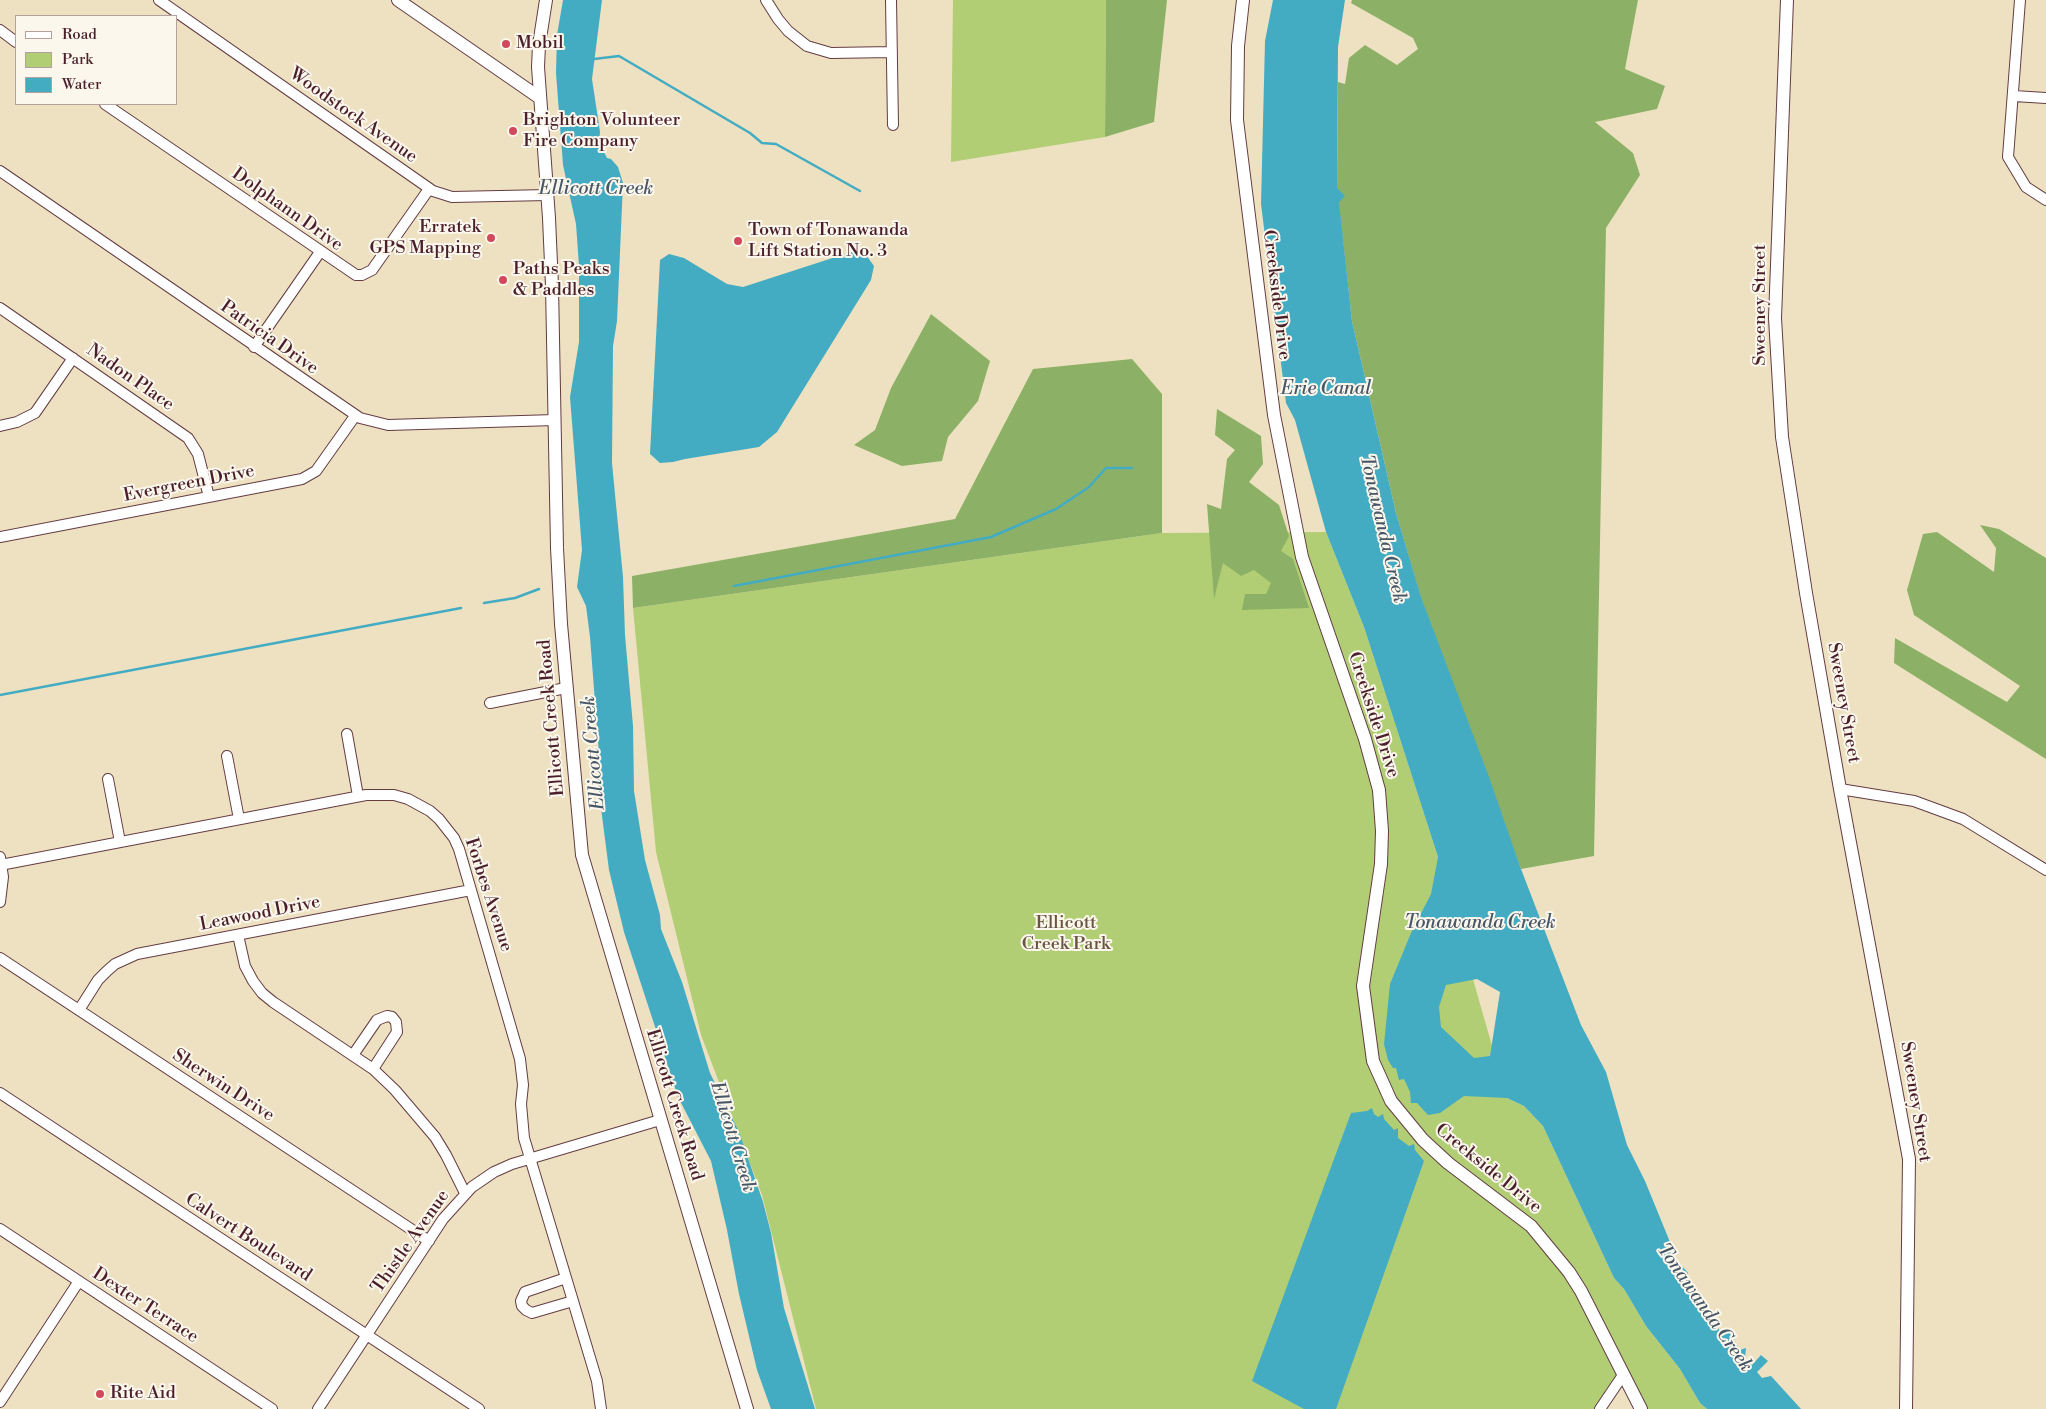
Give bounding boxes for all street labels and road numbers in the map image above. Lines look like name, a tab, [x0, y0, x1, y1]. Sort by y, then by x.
street label: Woodstock Avenue	[285, 64, 421, 168]
street label: Dolphann Drive	[227, 164, 347, 256]
street label: Creekside Drive	[1257, 229, 1295, 361]
street label: Sweeney Street	[1750, 244, 1772, 366]
street label: Patricia Drive	[216, 296, 322, 380]
street label: Nadon Place	[82, 340, 178, 416]
street label: Evergreen Drive	[122, 461, 256, 507]
street label: Ellicott Creek Road	[534, 639, 570, 797]
street label: Sweeney Street	[1822, 641, 1864, 765]
street label: Creekside Drive	[1342, 649, 1404, 781]
street label: Forbes Avenue	[459, 835, 517, 955]
street label: Leawood Drive	[198, 892, 322, 936]
street label: Ellicott Creek Road	[641, 1026, 707, 1184]
street label: Sweeney Street	[1895, 1040, 1935, 1164]
street label: Sherwin Drive	[168, 1045, 278, 1127]
street label: Creekside Drive	[1430, 1119, 1546, 1219]
street label: Thistle Avenue	[367, 1186, 455, 1298]
street label: Calvert Boulevard	[181, 1189, 315, 1287]
street label: Dexter Terrace	[88, 1264, 202, 1348]

